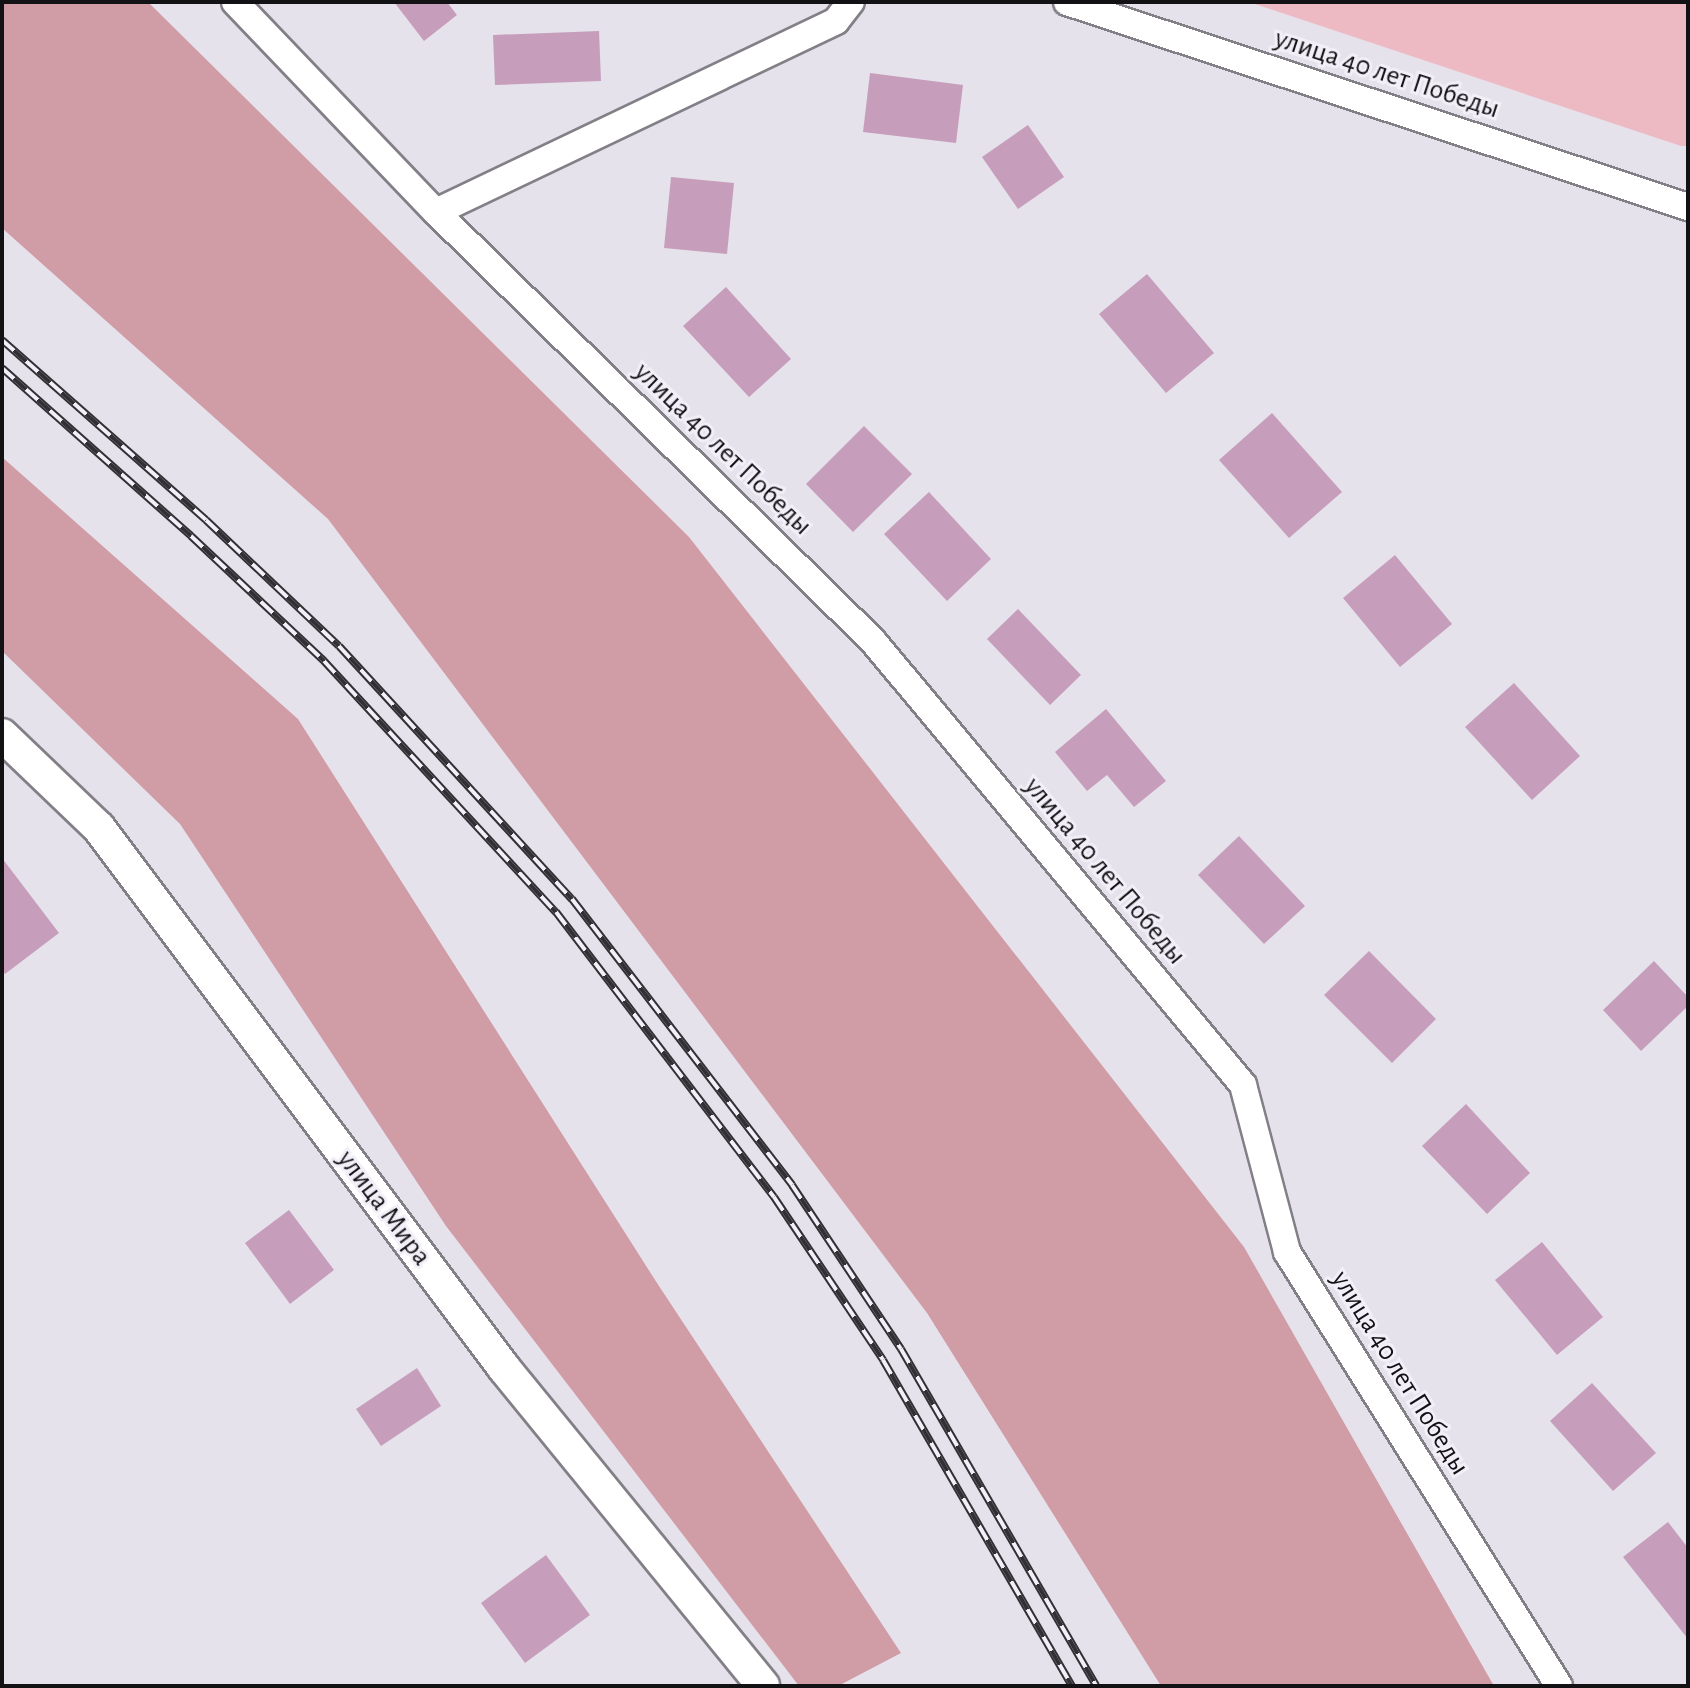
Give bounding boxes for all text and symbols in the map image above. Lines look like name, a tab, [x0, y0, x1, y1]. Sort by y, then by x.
street label: улица 40 лет Победы	[1270, 22, 1504, 126]
street label: улица 40 лет Победы	[627, 356, 819, 542]
street label: улица 40 лет Победы	[1017, 770, 1193, 972]
street label: улица Мира	[330, 1144, 438, 1272]
street label: улица 40 лет Победы	[1324, 1265, 1476, 1481]

